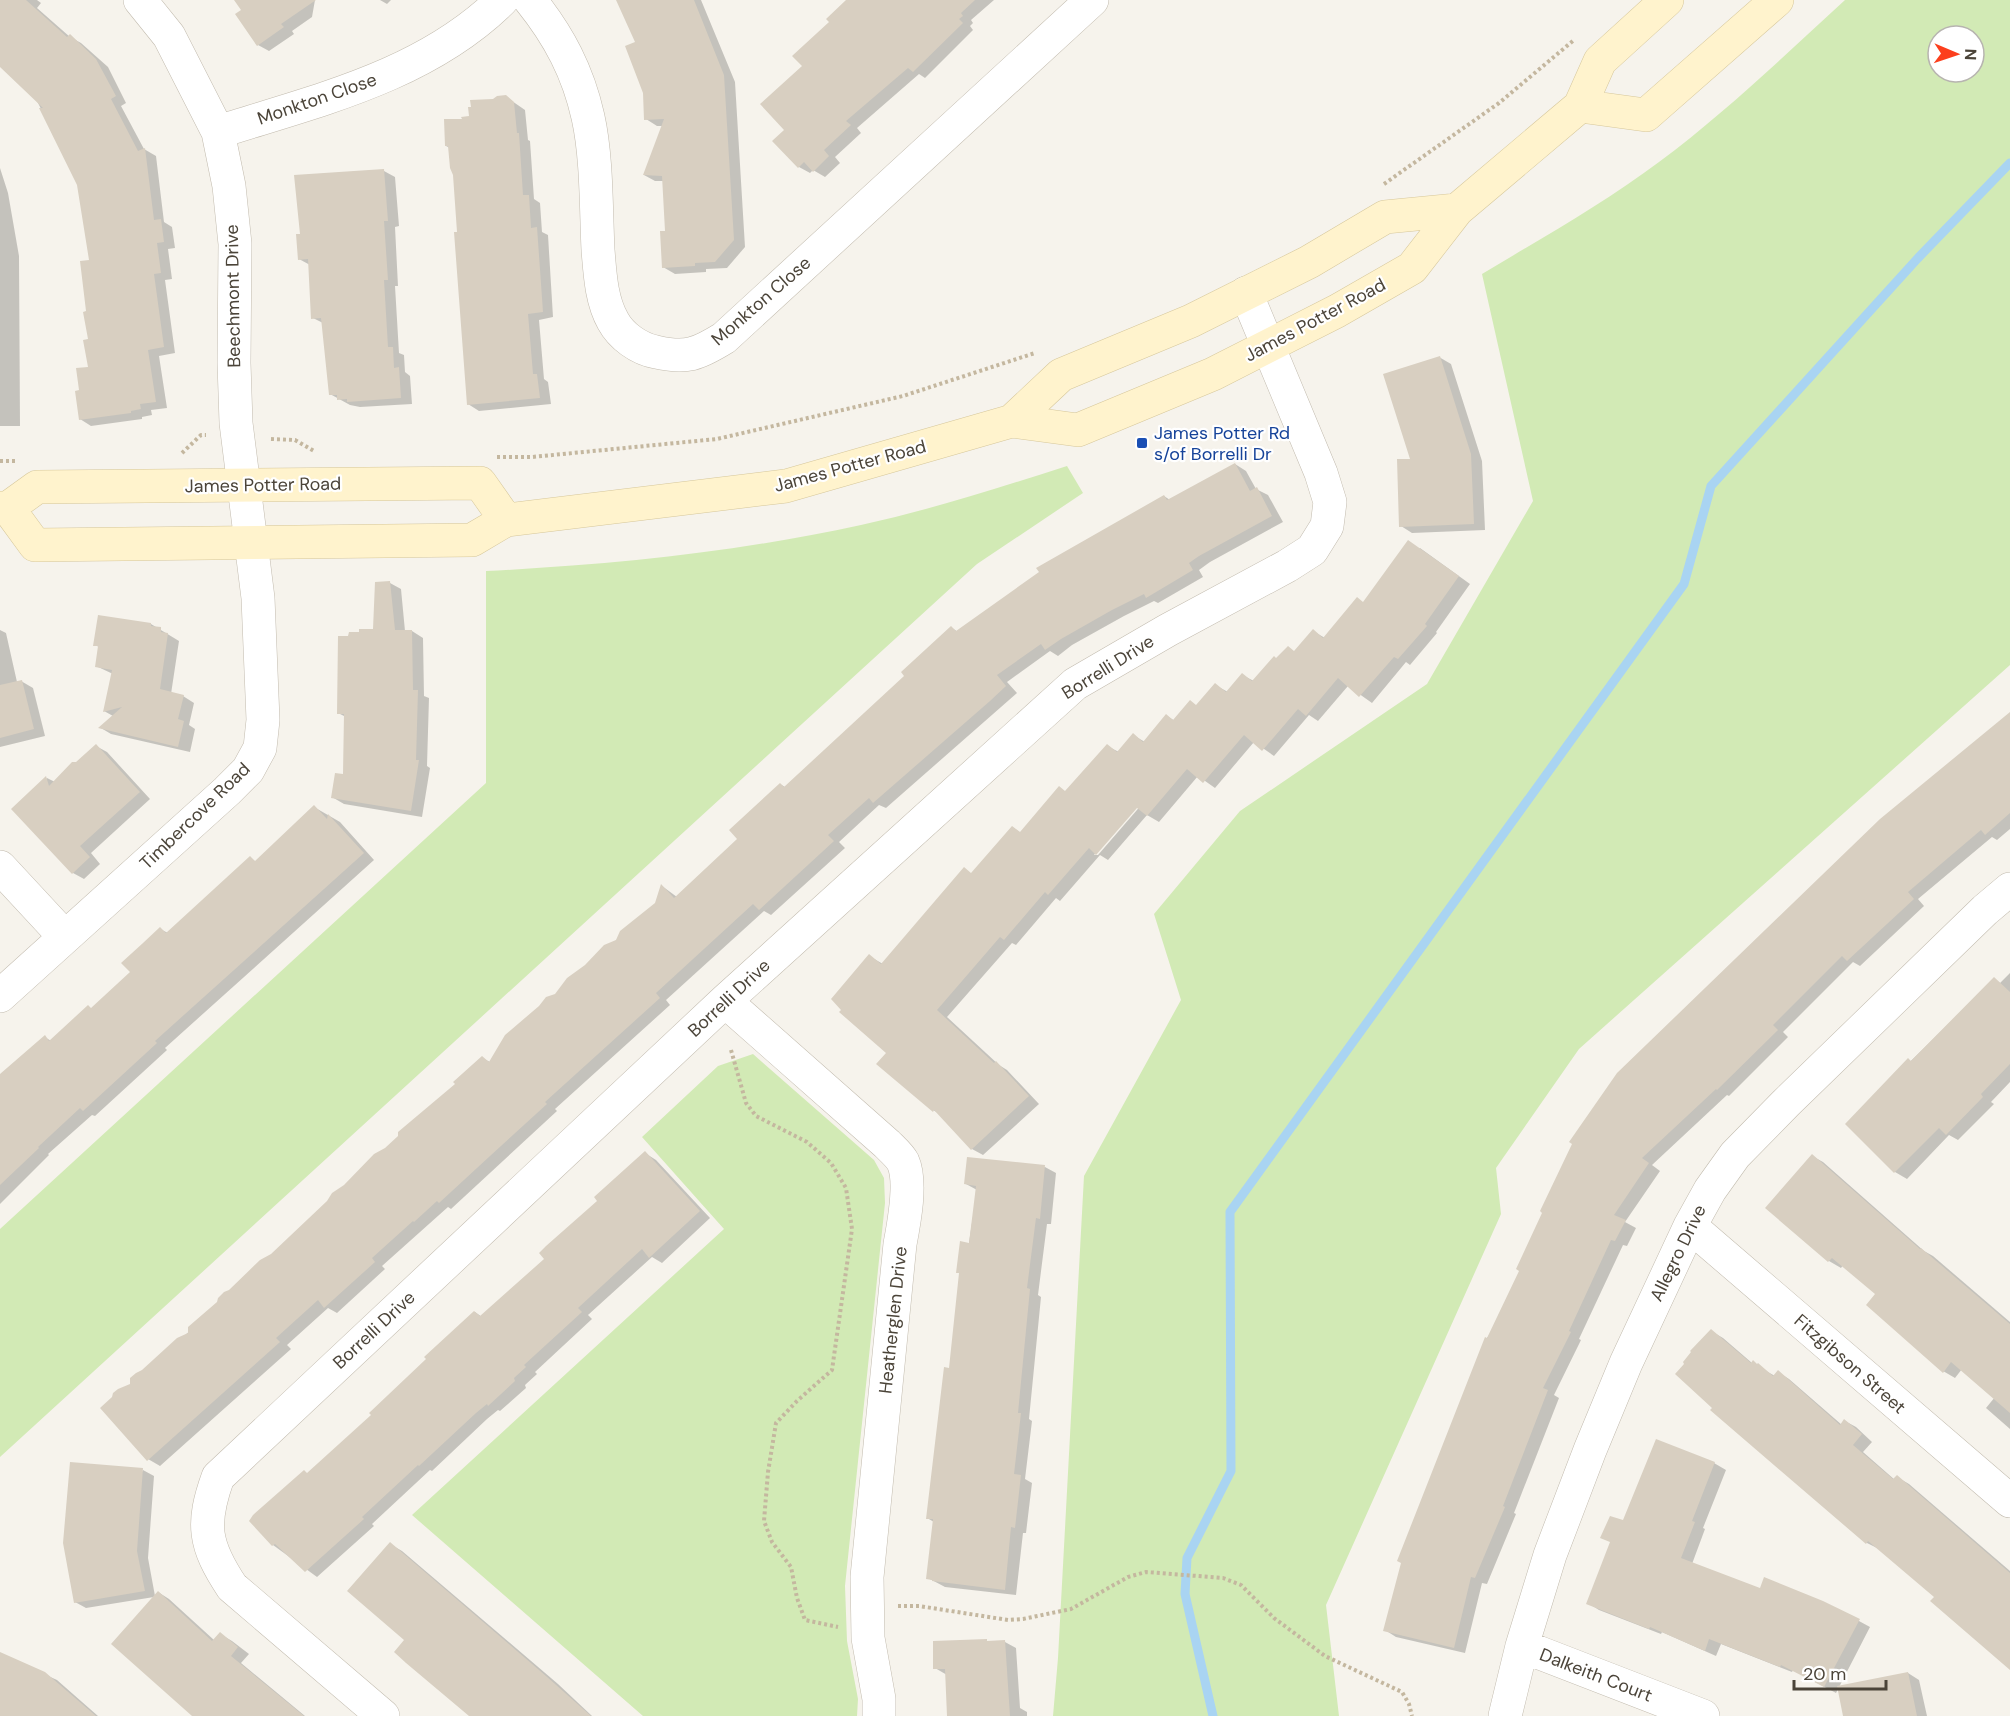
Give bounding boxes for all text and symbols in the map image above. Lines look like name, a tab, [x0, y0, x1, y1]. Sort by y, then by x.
north arrow	[1926, 24, 1986, 84]
text: N	[1960, 48, 1981, 61]
street label: Monkton Close	[254, 67, 380, 131]
street label: Beechmont Drive	[220, 224, 246, 368]
street label: Monkton Close	[706, 251, 816, 351]
street label: James Potter Road	[1240, 273, 1390, 367]
place label: James Potter Rd s/of Borrelli Dr	[1154, 421, 1290, 466]
street label: James Potter Road	[771, 434, 929, 498]
marker: James Potter Rd s/of Borrelli Dr	[1135, 436, 1149, 450]
street label: James Potter Road	[185, 472, 341, 498]
street label: Borrelli Drive	[1057, 629, 1159, 705]
street label: Timbercove Road	[135, 757, 255, 875]
street label: Borrelli Drive	[683, 954, 775, 1042]
street label: Allegro Drive	[1644, 1201, 1712, 1305]
street label: Heatherglen Drive	[873, 1245, 913, 1395]
street label: Borrelli Drive	[328, 1286, 420, 1374]
street label: Fitzgibson Street	[1789, 1309, 1911, 1419]
street label: Dalkeith Court	[1536, 1642, 1656, 1708]
scale bar	[1794, 1653, 1886, 1691]
text: 20 m	[1803, 1662, 1846, 1686]

